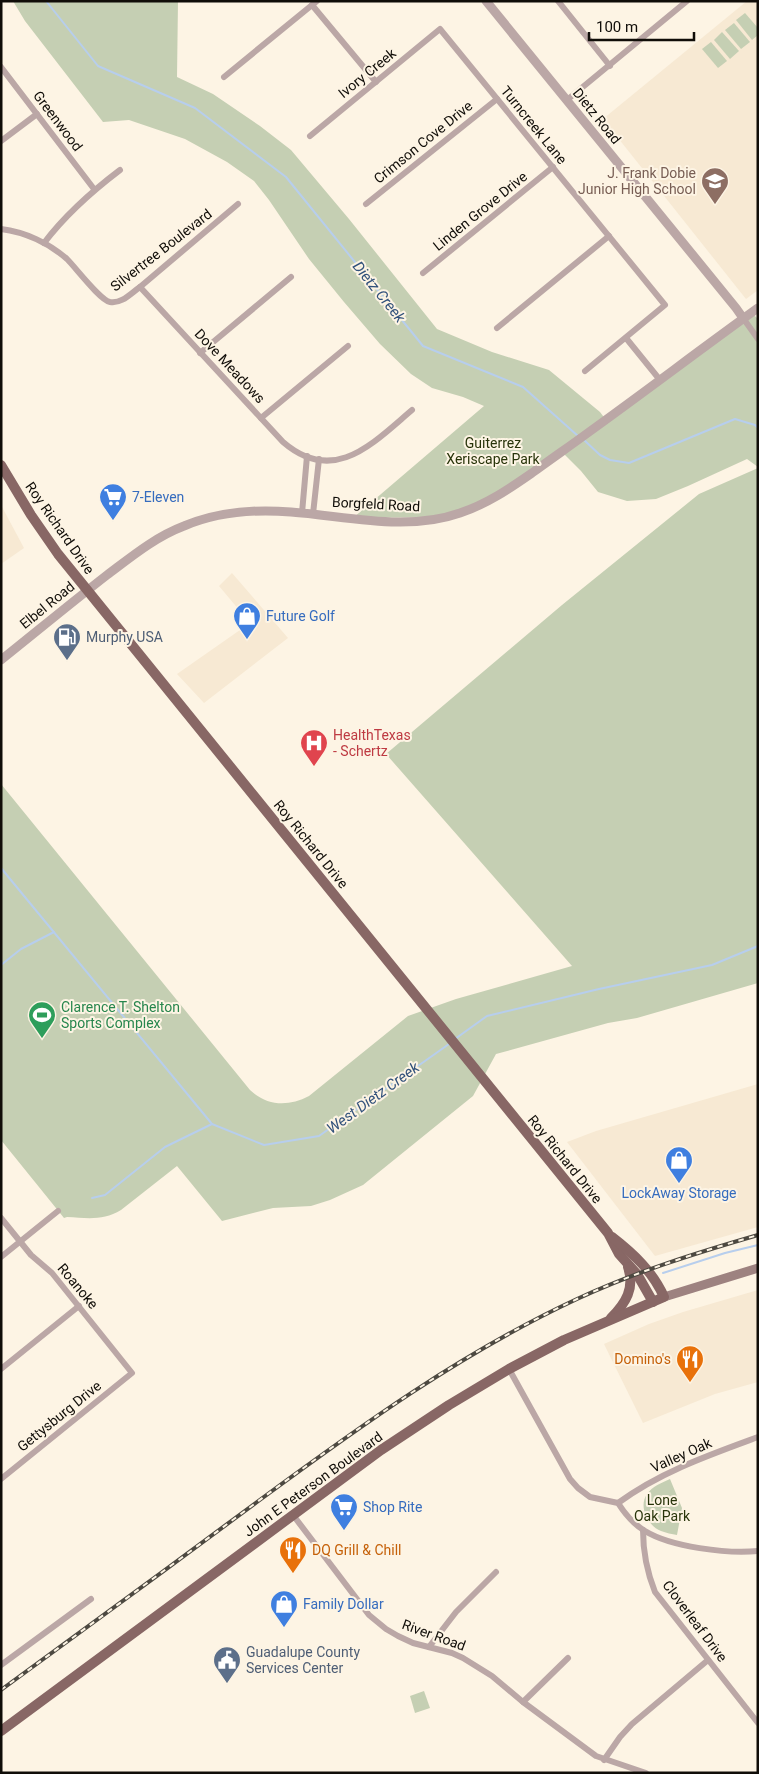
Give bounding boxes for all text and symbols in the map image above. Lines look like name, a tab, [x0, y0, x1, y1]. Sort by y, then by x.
scale bar	[589, 10, 694, 42]
text: 100 m	[596, 18, 638, 36]
street label: Ivory Creek	[335, 44, 400, 101]
street label: Turncreek Lane	[498, 83, 570, 167]
street label: Dietz Road	[570, 85, 624, 147]
street label: Greenwood	[30, 88, 86, 154]
street label: Crimson Cove Drive	[371, 97, 475, 187]
place label: J. Frank Dobie Junior High School	[578, 165, 696, 197]
school or university icon: J. Frank Dobie Junior High School	[700, 166, 730, 205]
street label: Linden Grove Drive	[430, 168, 530, 254]
street label: Silvertree Boulevard	[107, 206, 215, 294]
water label: Dietz Creek	[349, 258, 410, 327]
street label: Dove Meadows	[192, 326, 268, 406]
park label: Guiterrez Xeriscape Park	[446, 435, 541, 467]
street label: Roy Richard Drive	[22, 479, 98, 577]
supermarket icon: 7-Eleven	[98, 482, 128, 521]
place label: 7-Eleven	[132, 489, 184, 505]
street label: Borgfeld Road	[332, 494, 420, 514]
street label: Elbel Road	[16, 578, 78, 632]
shop icon: Future Golf	[232, 601, 262, 640]
place label: Future Golf	[266, 608, 335, 624]
fuel station icon: Murphy USA	[52, 622, 82, 661]
place label: Murphy USA	[86, 629, 163, 645]
place label: HealthTexas - Schertz	[333, 727, 411, 759]
hospital icon: HealthTexas - Schertz	[299, 728, 329, 767]
street label: Roy Richard Drive	[271, 797, 351, 891]
place label: Clarence T. Shelton Sports Complex	[61, 999, 180, 1031]
sports icon: Clarence T. Shelton Sports Complex	[27, 1000, 57, 1039]
water label: West Dietz Creek	[323, 1058, 423, 1138]
street label: Roy Richard Drive	[525, 1112, 605, 1206]
shop icon: LockAway Storage	[664, 1145, 694, 1184]
place label: LockAway Storage	[621, 1185, 737, 1201]
street label: Roanoke	[54, 1260, 102, 1312]
restaurant icon: Domino's	[675, 1344, 705, 1383]
place label: Domino's	[614, 1351, 671, 1367]
street label: Gettysburg Drive	[14, 1377, 104, 1455]
street label: John E Peterson Boulevard	[241, 1428, 385, 1540]
street label: Valley Oak	[648, 1434, 715, 1475]
supermarket icon: Shop Rite	[329, 1492, 359, 1531]
park label: Lone Oak Park	[634, 1492, 691, 1524]
place label: Shop Rite	[363, 1499, 422, 1515]
restaurant icon: DQ Grill & Chill	[278, 1535, 308, 1574]
place label: DQ Grill & Chill	[312, 1542, 401, 1558]
street label: Cloverleaf Drive	[659, 1577, 731, 1665]
shop icon: Family Dollar	[269, 1589, 299, 1628]
place label: Family Dollar	[303, 1596, 384, 1612]
street label: River Road	[400, 1616, 468, 1654]
place label: Guadalupe County Services Center	[246, 1644, 360, 1676]
public building icon: Guadalupe County Services Center	[212, 1645, 242, 1684]

